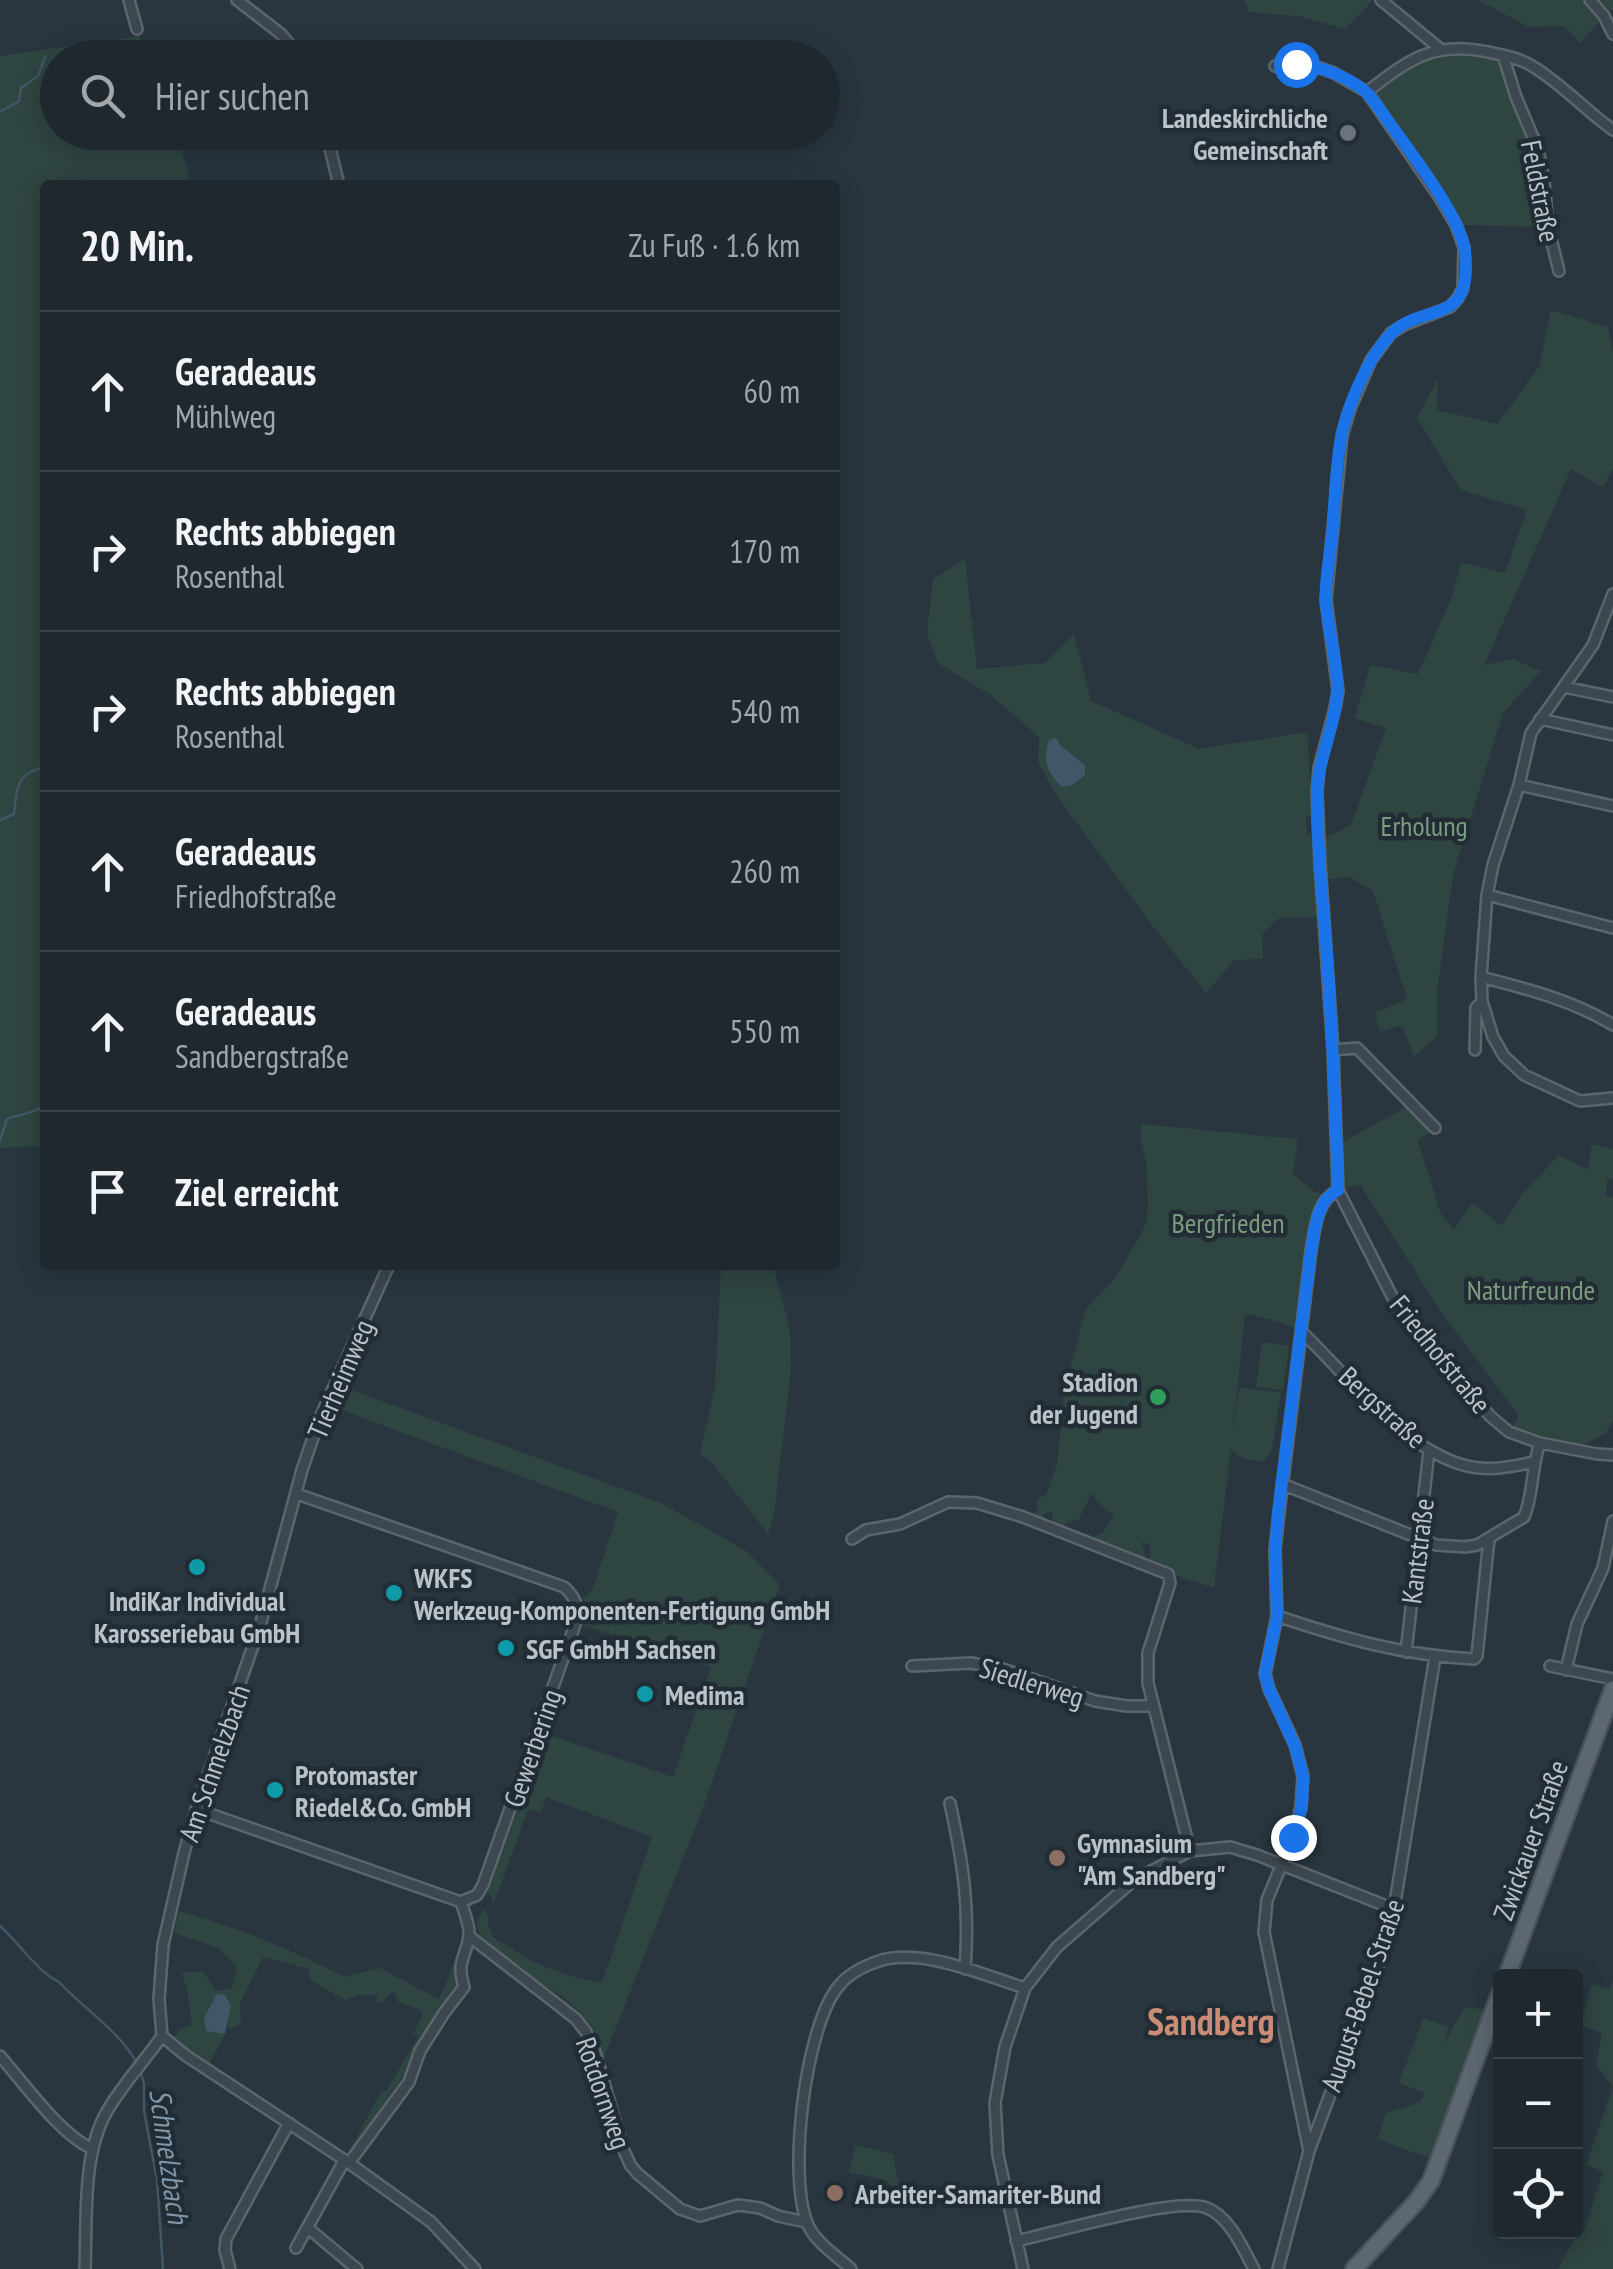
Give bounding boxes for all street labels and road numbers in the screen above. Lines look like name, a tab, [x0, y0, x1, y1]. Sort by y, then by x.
street label: Feldstraße	[1513, 137, 1569, 245]
street label: Friedhofstraße	[1382, 1287, 1500, 1421]
street label: Tierheimweg	[298, 1314, 382, 1444]
street label: Bergstraße	[1331, 1358, 1435, 1456]
street label: Kantstraße	[1392, 1496, 1442, 1606]
street label: Siedlerweg	[975, 1649, 1089, 1715]
street label: Am Schmelzbach	[170, 1680, 258, 1846]
street label: Gewerbering	[495, 1684, 569, 1812]
street label: Zwickauer Straße	[1484, 1755, 1576, 1925]
street label: August-Bebel-Straße	[1312, 1894, 1412, 2096]
street label: Rotdornweg	[568, 2032, 640, 2154]

